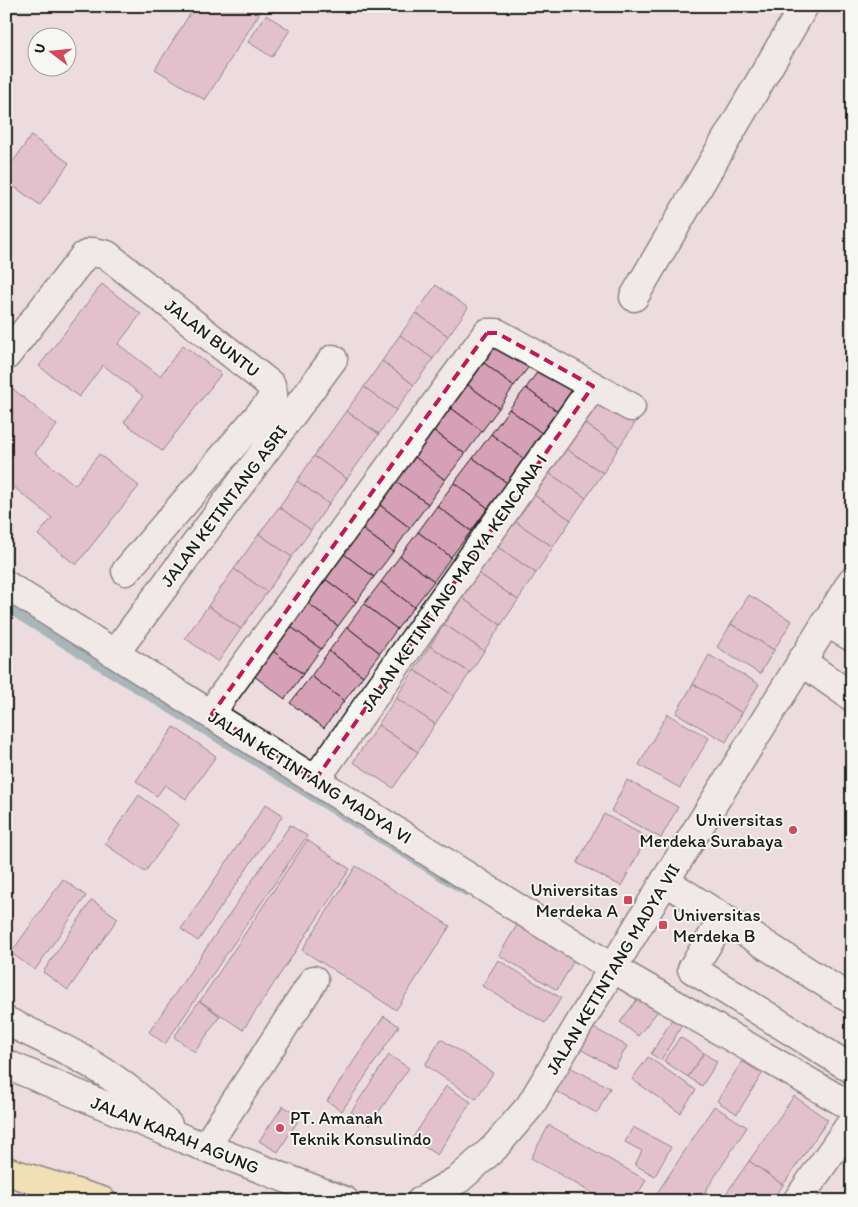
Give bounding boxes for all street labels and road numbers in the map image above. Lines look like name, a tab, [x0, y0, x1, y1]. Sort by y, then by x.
street label: JALAN BUNTU	[160, 294, 264, 382]
street label: JALAN KETINTANG ASRI	[156, 421, 292, 591]
street label: JALAN KETINTANG MADYA KENCANA I	[356, 450, 552, 716]
street label: JALAN KETINTANG MADYA VI	[204, 705, 416, 849]
street label: JALAN KETINTANG MADYA VII	[541, 859, 685, 1079]
street label: JALAN KARAH AGUNG	[88, 1091, 262, 1179]

